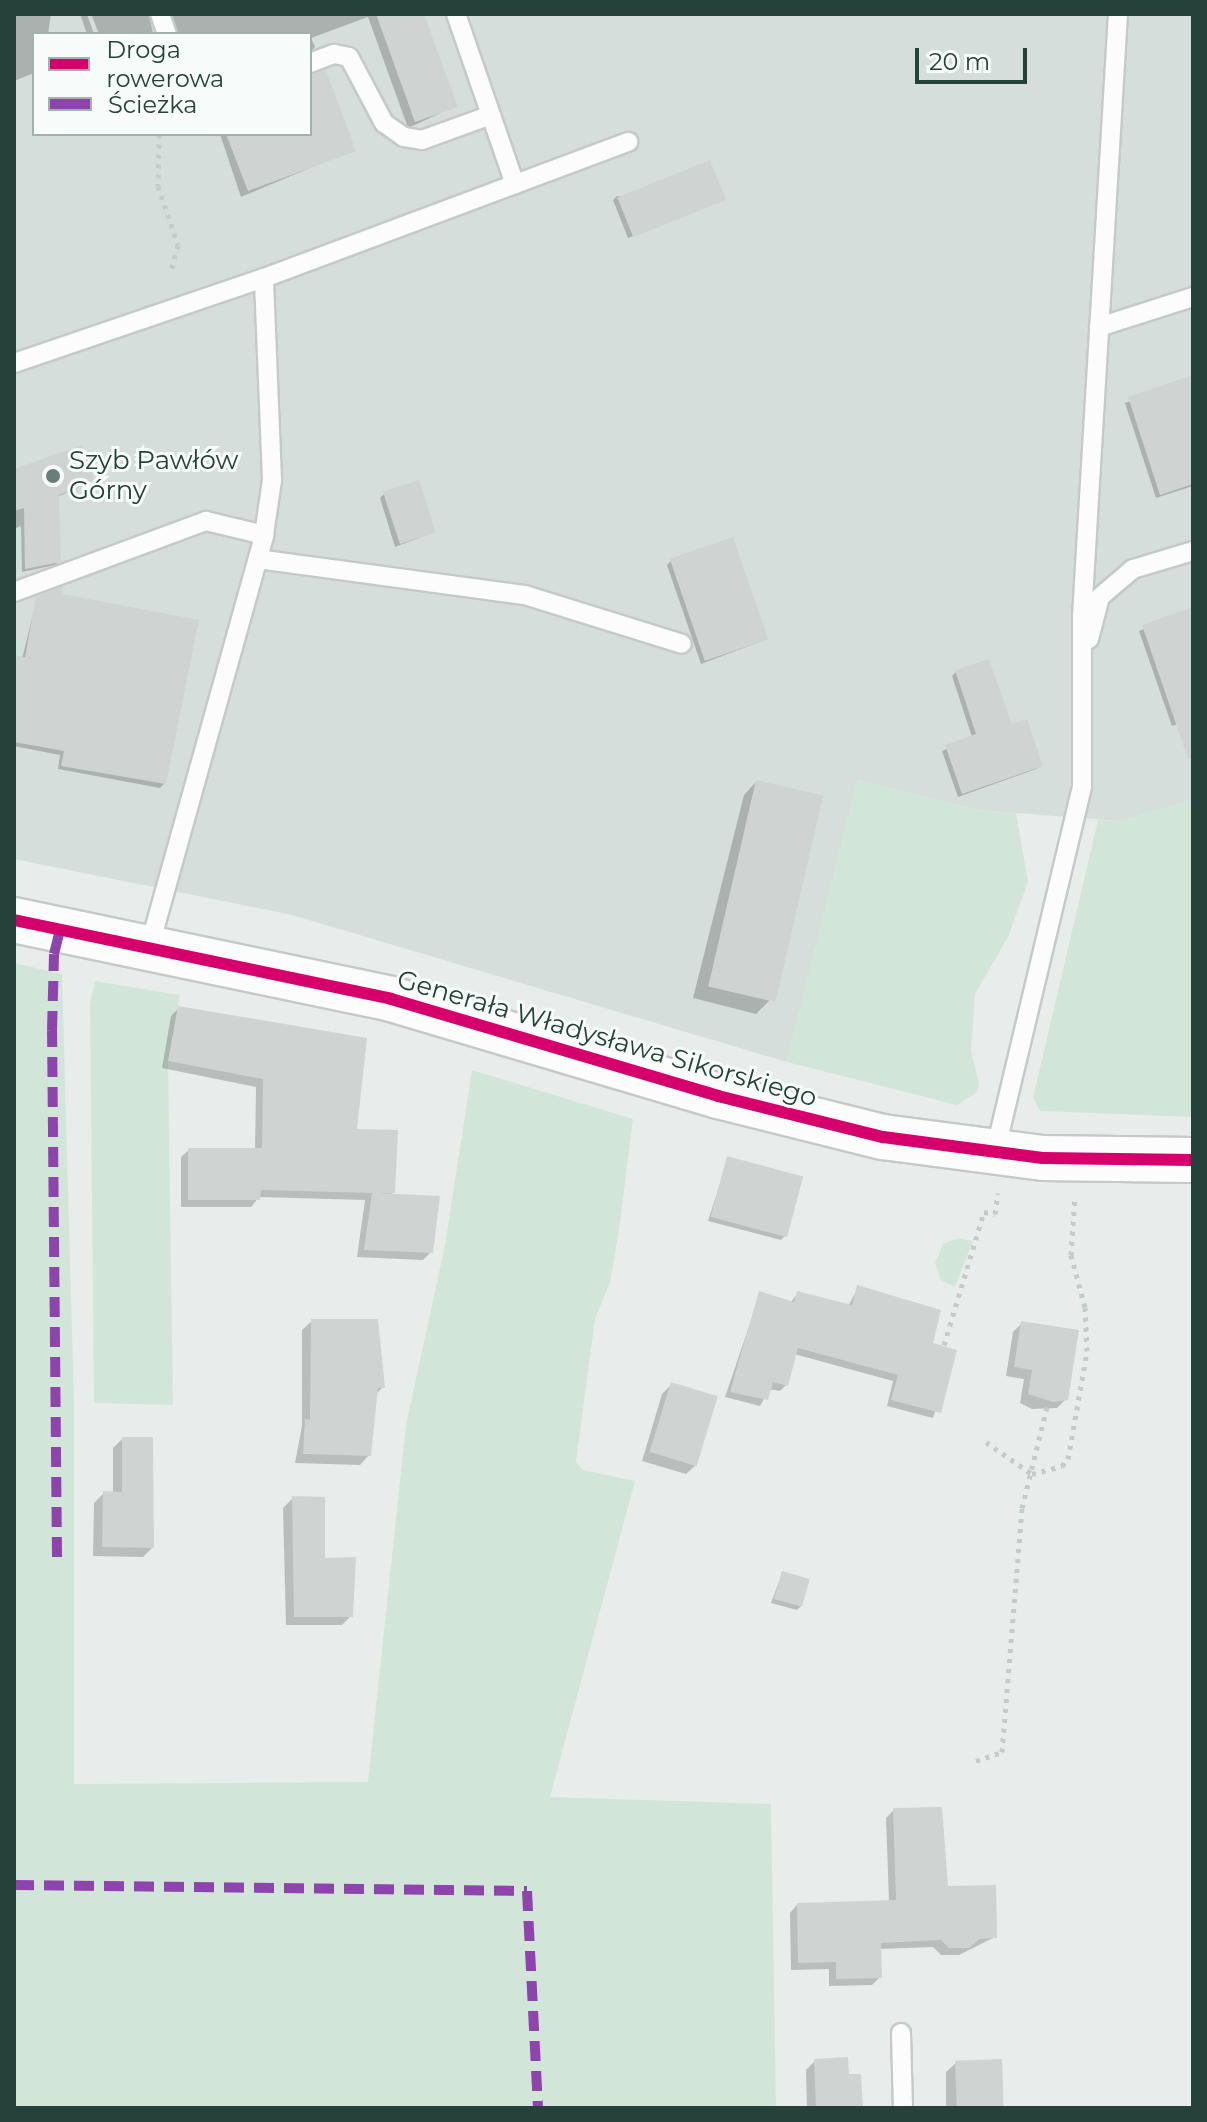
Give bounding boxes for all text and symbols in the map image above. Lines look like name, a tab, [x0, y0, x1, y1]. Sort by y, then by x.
legend	[32, 32, 312, 136]
scale bar	[919, 32, 1031, 82]
text: Droga rowerowa	[106, 35, 224, 93]
text: 20 m	[929, 47, 990, 76]
text: Ścieżka	[108, 90, 197, 119]
place label: Szyb Pawłów Górny	[69, 445, 238, 506]
marker: Szyb Pawłów Górny	[44, 467, 62, 485]
street label: Generała Władysława Sikorskiego	[393, 964, 821, 1114]

